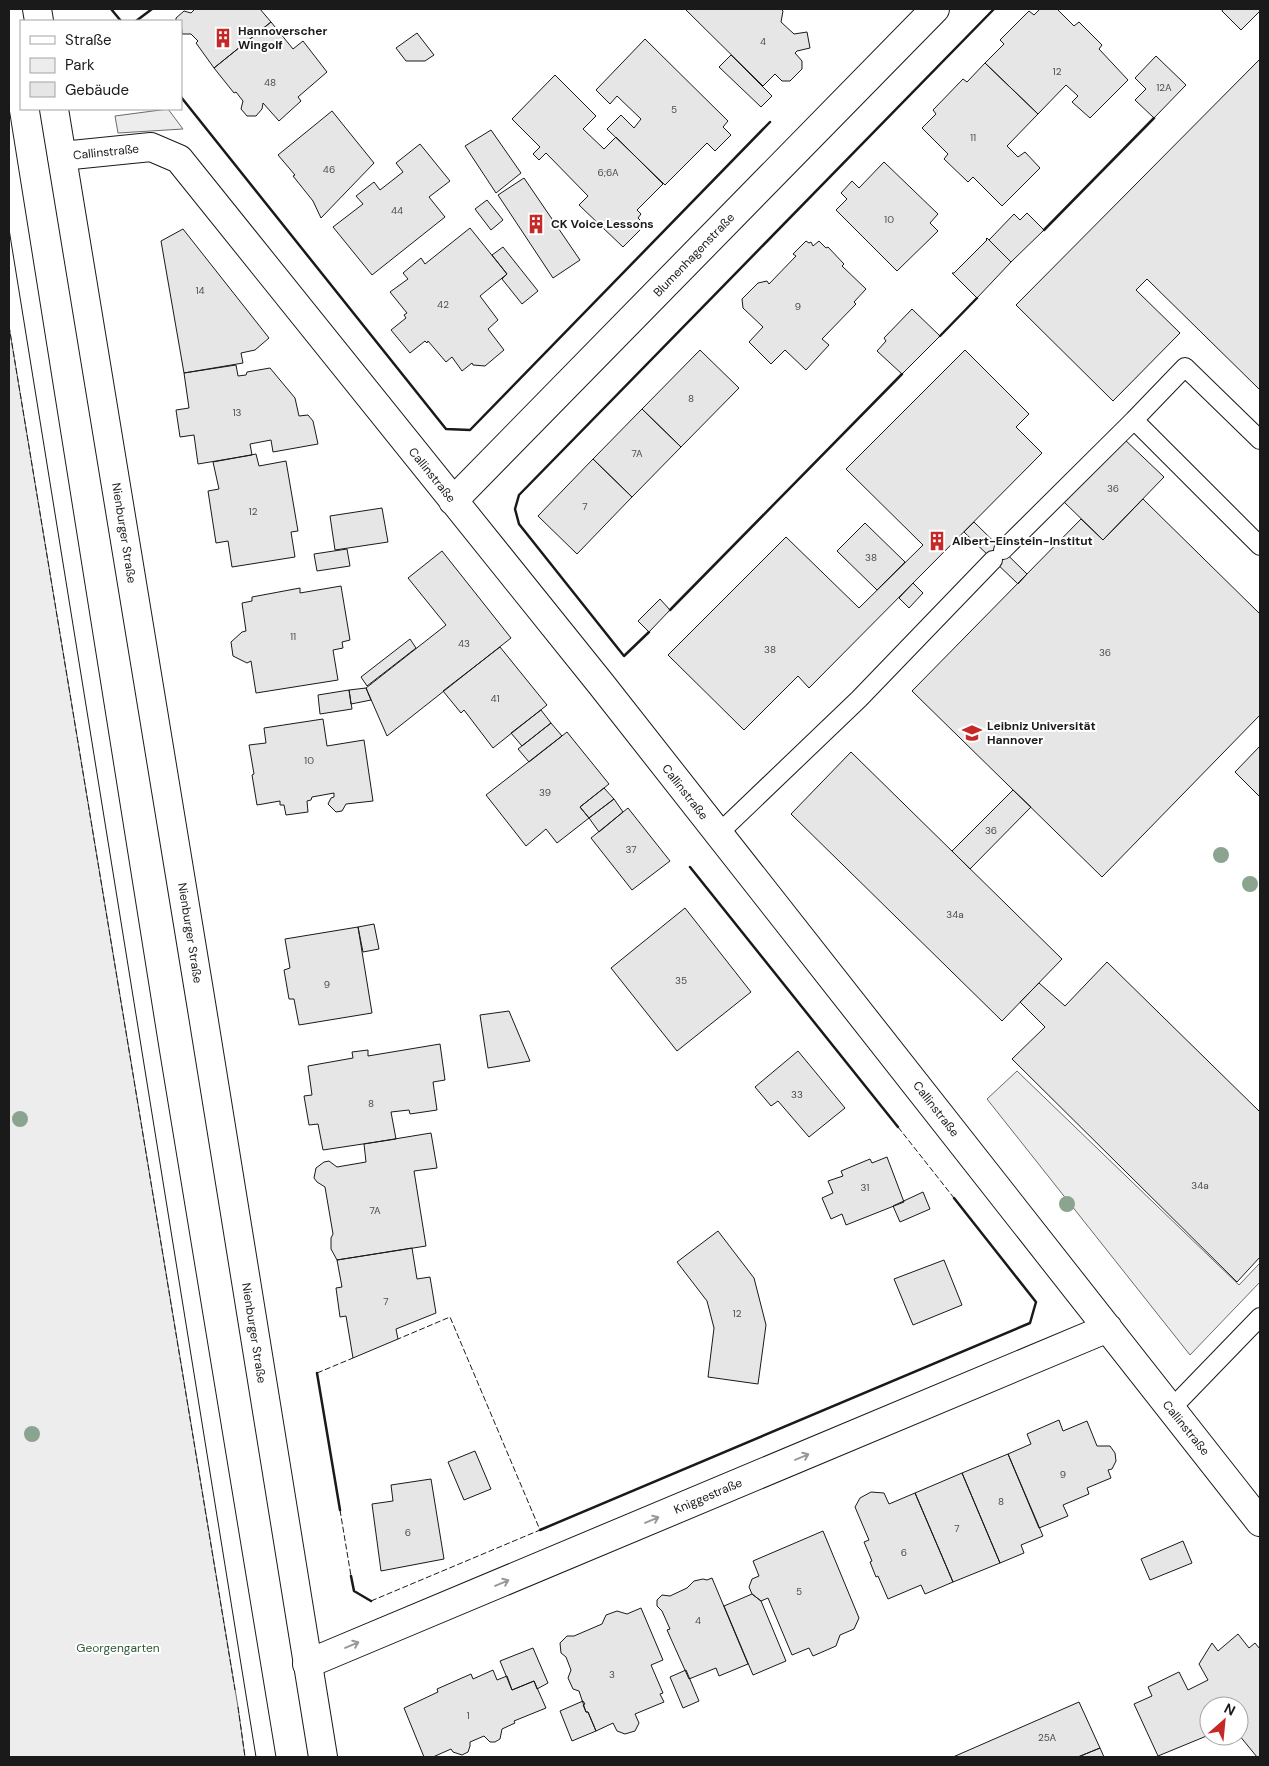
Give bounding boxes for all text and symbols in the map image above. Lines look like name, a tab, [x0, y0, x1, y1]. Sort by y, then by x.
legend	[20, 20, 182, 110]
place label: Hannoverscher Wingolf	[238, 23, 327, 53]
building icon: Hannoverscher Wingolf	[212, 27, 234, 49]
text: Straße	[65, 30, 112, 50]
house number: 4	[760, 35, 766, 48]
text: Park	[65, 55, 95, 75]
house number: 12	[1053, 65, 1062, 78]
house number: 48	[264, 76, 276, 89]
text: Gebäude	[65, 80, 129, 100]
house number: 12A	[1156, 81, 1172, 94]
house number: 5	[671, 103, 677, 116]
house number: 11	[970, 131, 976, 144]
street label: Callinstraße	[72, 141, 140, 163]
house number: 46	[323, 163, 335, 176]
house number: 6;6A	[597, 166, 619, 179]
house number: 44	[391, 204, 403, 217]
street label: Blumenhagenstraße	[650, 209, 738, 300]
building icon: CK Voice Lessons	[525, 213, 547, 235]
house number: 10	[884, 213, 894, 226]
place label: CK Voice Lessons	[551, 216, 654, 232]
house number: 14	[195, 284, 205, 297]
house number: 42	[437, 298, 449, 311]
house number: 9	[795, 300, 801, 313]
house number: 8	[688, 392, 694, 405]
house number: 13	[232, 406, 242, 419]
street label: Callinstraße	[405, 444, 459, 506]
house number: 7A	[631, 447, 643, 460]
street label: Nienburger Straße	[108, 482, 140, 585]
house number: 36	[1107, 482, 1119, 495]
house number: 7	[582, 500, 588, 513]
house number: 12	[249, 505, 258, 518]
building icon: Albert-Einstein-Institut	[926, 530, 948, 552]
place label: Albert-Einstein-Institut	[952, 533, 1093, 549]
house number: 38	[865, 551, 877, 564]
house number: 11	[290, 630, 296, 643]
house number: 43	[458, 637, 470, 650]
house number: 38	[764, 643, 776, 656]
house number: 36	[1099, 646, 1111, 659]
house number: 41	[490, 692, 500, 705]
place label: Leibniz Universität Hannover	[987, 718, 1096, 748]
school or university icon: Leibniz Universität Hannover	[961, 722, 983, 744]
house number: 10	[304, 754, 314, 767]
street label: Callinstraße	[658, 761, 712, 823]
house number: 39	[539, 786, 551, 799]
house number: 36	[985, 824, 997, 837]
house number: 37	[625, 843, 637, 856]
street label: Nienburger Straße	[174, 882, 206, 985]
house number: 34a	[946, 908, 964, 921]
house number: 35	[675, 974, 687, 987]
house number: 9	[324, 978, 330, 991]
street label: Callinstraße	[909, 1078, 963, 1140]
house number: 33	[791, 1088, 803, 1101]
house number: 8	[368, 1097, 374, 1110]
house number: 34a	[1191, 1179, 1209, 1192]
house number: 31	[861, 1181, 869, 1194]
house number: 7A	[369, 1204, 381, 1217]
street label: Nienburger Straße	[238, 1282, 270, 1385]
house number: 7	[383, 1295, 389, 1308]
house number: 12	[733, 1307, 742, 1320]
street label: Callinstraße	[1159, 1397, 1213, 1459]
one-way arrow	[794, 1451, 809, 1461]
house number: 9	[1060, 1468, 1066, 1481]
street label: Kniggestraße	[671, 1474, 745, 1518]
house number: 8	[998, 1495, 1004, 1508]
one-way arrow	[644, 1514, 659, 1524]
house number: 7	[954, 1522, 960, 1535]
house number: 6	[405, 1526, 411, 1539]
house number: 6	[901, 1546, 907, 1559]
one-way arrow	[494, 1577, 509, 1587]
house number: 5	[796, 1585, 802, 1598]
house number: 4	[695, 1614, 701, 1627]
park label: Georgengarten	[76, 1640, 160, 1656]
one-way arrow	[344, 1640, 359, 1650]
house number: 3	[609, 1668, 615, 1681]
north arrow	[1199, 1696, 1249, 1746]
text: N	[1221, 1699, 1239, 1720]
house number: 1	[466, 1709, 470, 1722]
house number: 25A	[1038, 1731, 1056, 1744]

